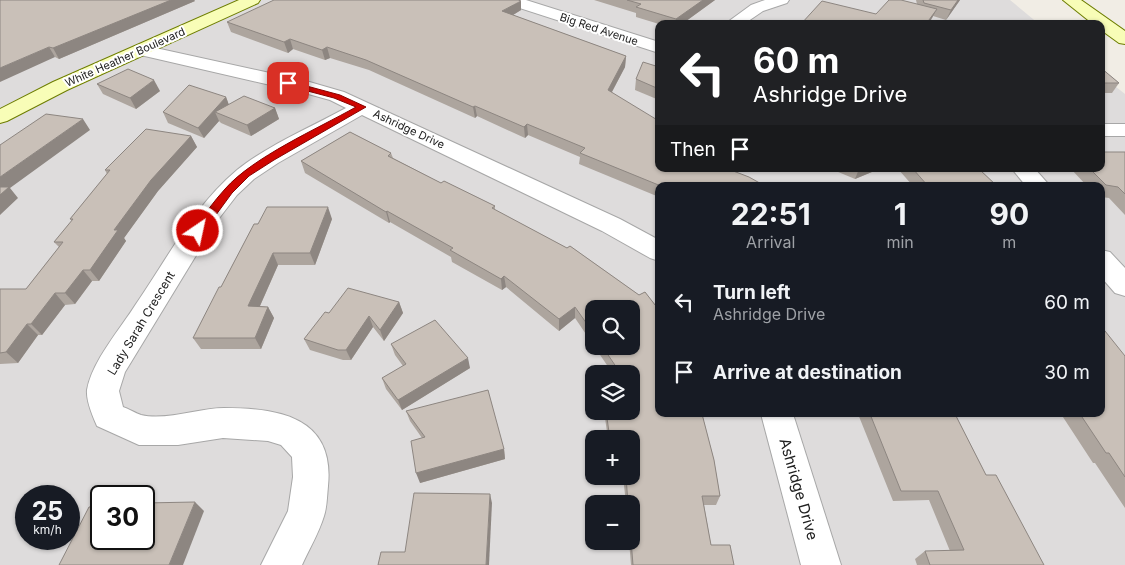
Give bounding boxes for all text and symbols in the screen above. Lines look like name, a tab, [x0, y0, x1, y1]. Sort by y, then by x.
street label: Big Red Avenue	[558, 10, 640, 48]
street label: White Heather Boulevard	[63, 24, 187, 90]
text: 60 m	[753, 39, 840, 81]
icon: left	[670, 40, 735, 105]
pin	[267, 62, 309, 104]
icon: arrive	[274, 69, 302, 97]
text: Ashridge Drive	[753, 81, 907, 107]
street label: Ashridge Drive	[371, 106, 447, 152]
icon: arrive	[726, 135, 754, 163]
text: Then	[670, 138, 716, 161]
text: 22:51	[731, 196, 811, 232]
text: 1	[894, 196, 907, 232]
text: 90	[990, 196, 1029, 232]
position arrow	[171, 204, 223, 256]
text: Arrival	[746, 232, 795, 252]
text: min	[886, 232, 914, 252]
text: m	[1002, 232, 1016, 252]
street label: Lady Sarah Crescent	[104, 268, 178, 378]
text: Turn left	[713, 281, 791, 304]
icon: left	[670, 288, 698, 316]
text: 60 m	[1044, 291, 1090, 314]
map controls	[585, 300, 640, 550]
button: search	[585, 300, 640, 355]
text: Ashridge Drive	[713, 304, 825, 324]
icon: arrive	[670, 358, 698, 386]
text: Arrive at destination	[713, 361, 902, 384]
text: 30 m	[1044, 361, 1090, 384]
button: layers	[585, 365, 640, 420]
button: +	[585, 430, 640, 485]
street label: Ashridge Drive	[775, 436, 823, 542]
speed limit sign: 30	[90, 485, 155, 550]
button: −	[585, 495, 640, 550]
text: 25	[32, 496, 63, 526]
text: km/h	[33, 522, 62, 537]

